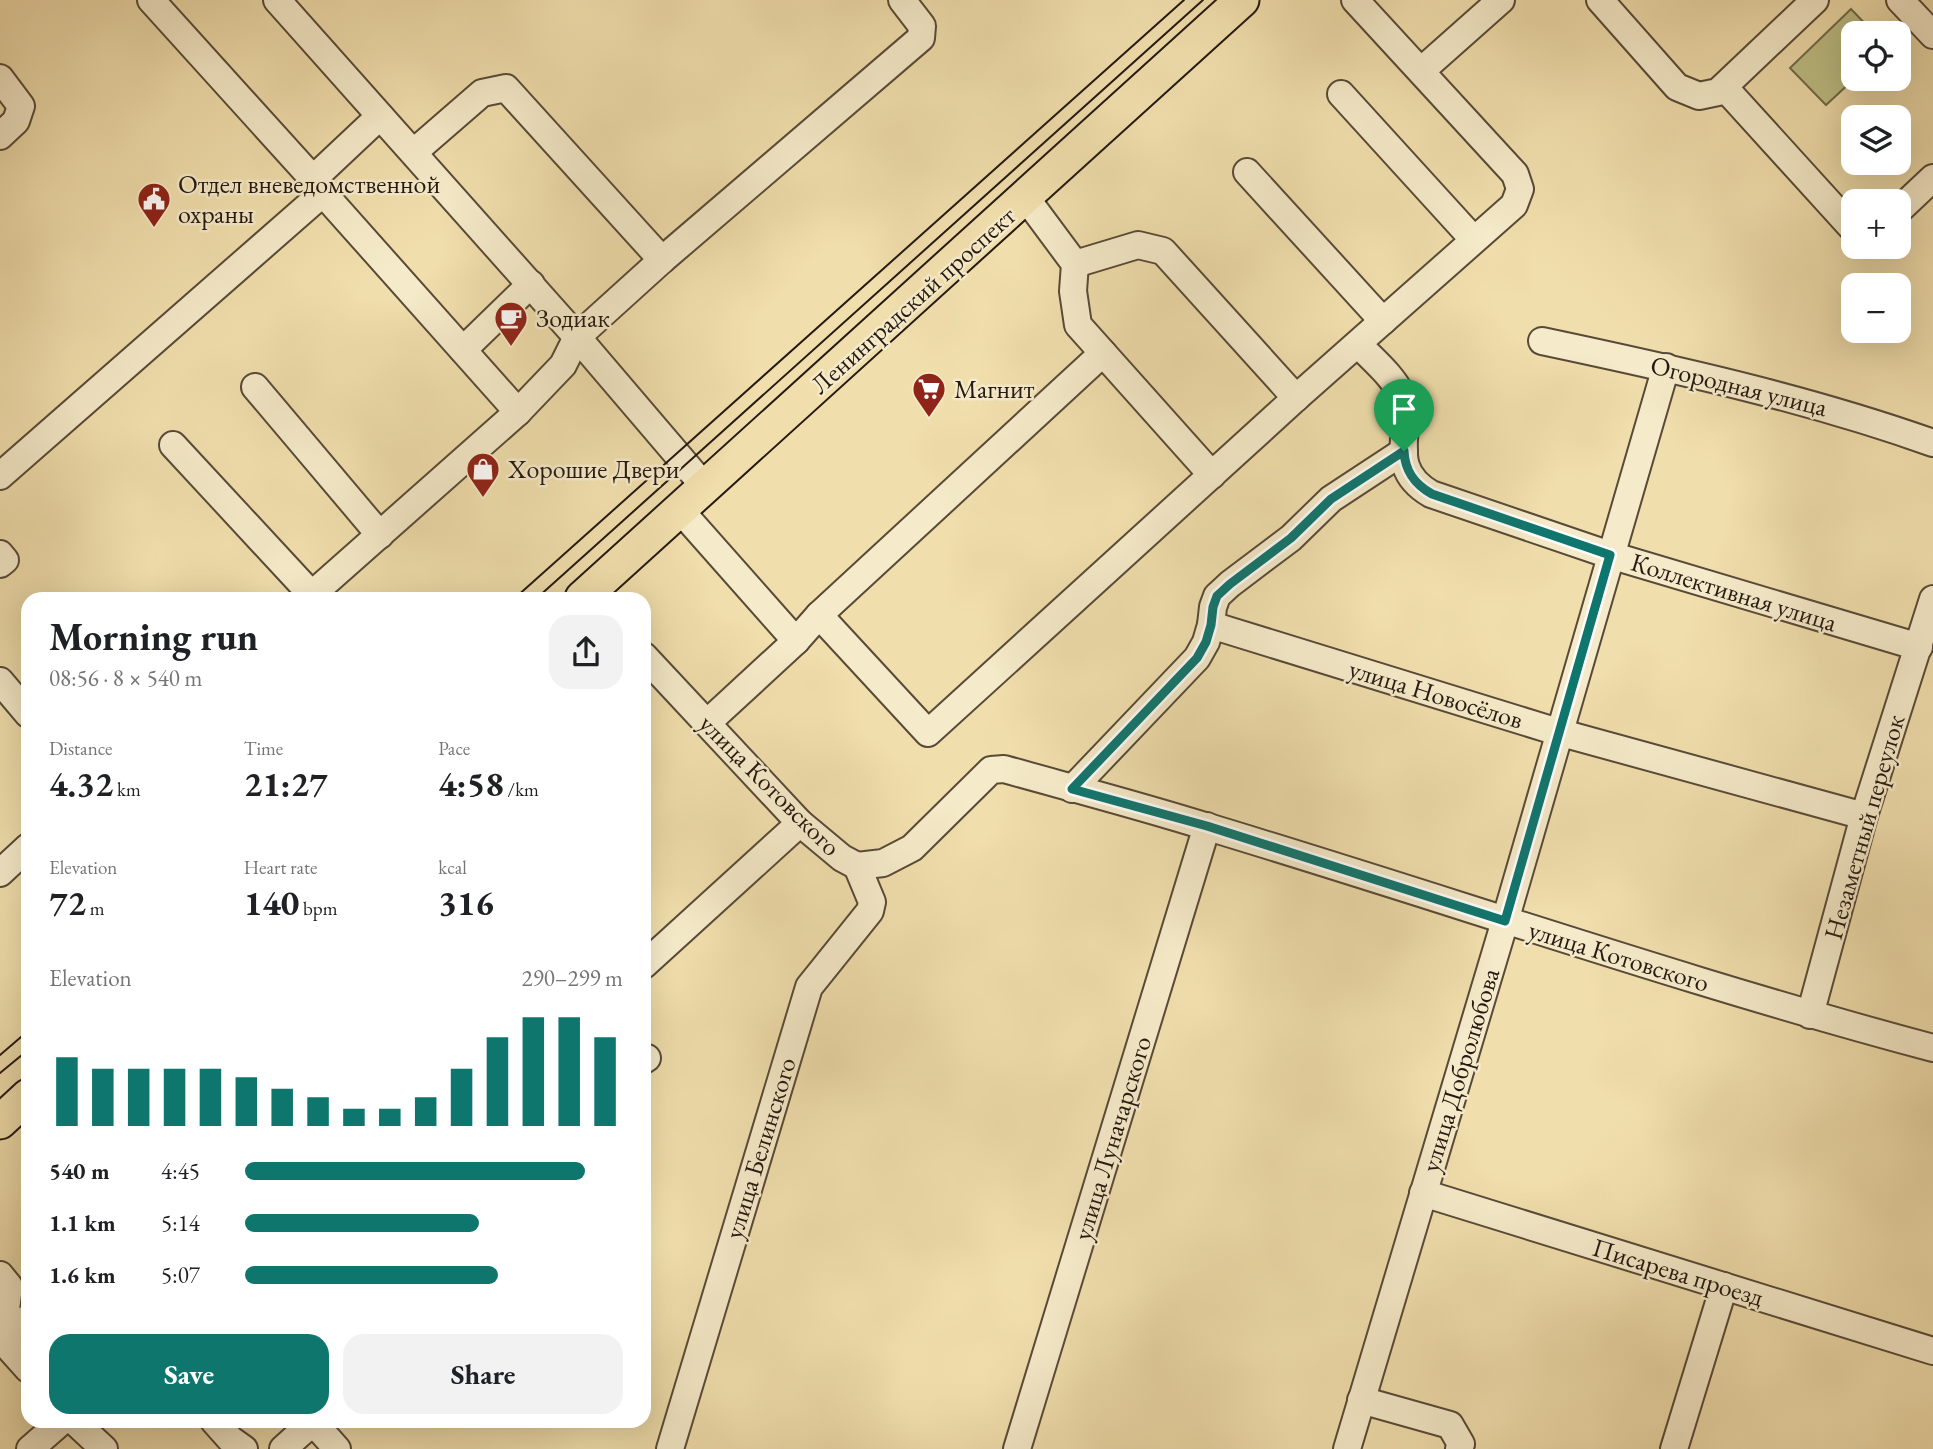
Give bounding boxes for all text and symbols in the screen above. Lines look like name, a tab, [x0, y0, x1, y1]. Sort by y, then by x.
map controls	[1841, 21, 1911, 343]
button: locate	[1841, 21, 1911, 91]
button: layers	[1841, 105, 1911, 175]
place label: Отдел вневедомственной охраны	[178, 167, 440, 231]
public building icon: Отдел вневедомственной охраны	[135, 180, 173, 229]
button: +	[1841, 189, 1911, 259]
street label: Ленинградский проспект	[803, 198, 1023, 401]
button: −	[1841, 273, 1911, 343]
cafe icon: Зодиак	[492, 299, 530, 348]
place label: Зодиак	[536, 301, 610, 335]
street label: Огородная улица	[1647, 348, 1831, 425]
supermarket icon: Магнит	[910, 370, 948, 419]
place label: Магнит	[954, 372, 1035, 406]
pin	[1374, 379, 1434, 451]
icon: arrive	[1385, 390, 1423, 428]
shop icon: Хорошие Двери	[464, 450, 502, 499]
place label: Хорошие Двери	[507, 452, 680, 486]
street label: Коллективная улица	[1627, 545, 1842, 640]
text: Morning run	[49, 612, 258, 661]
button: share	[549, 615, 623, 689]
street label: улица Новосёлов	[1345, 651, 1527, 737]
text: 08:56 · 8 × 540 m	[49, 663, 202, 693]
street label: улица Котовского	[692, 707, 848, 863]
street label: Незаметный переулок	[1816, 710, 1913, 943]
text: Distance	[49, 736, 112, 761]
text: Time	[244, 736, 283, 761]
text: Pace	[438, 736, 470, 761]
text: 4.32	[49, 761, 113, 806]
text: 21:27	[244, 761, 328, 806]
text: 4:58	[438, 761, 504, 806]
text: km	[113, 777, 141, 802]
text: /km	[504, 777, 539, 802]
text: Elevation	[49, 855, 117, 880]
text: Heart rate	[244, 855, 317, 880]
text: kcal	[438, 855, 467, 880]
text: 72	[49, 880, 86, 925]
text: 140	[244, 880, 299, 925]
text: 316	[438, 880, 494, 925]
text: m	[86, 896, 105, 921]
text: bpm	[299, 896, 337, 921]
street label: улица Котовского	[1525, 912, 1713, 1000]
text: Elevation	[49, 963, 132, 993]
text: 290–299 m	[522, 963, 623, 993]
street label: улица Добролюбова	[1413, 963, 1507, 1176]
street label: улица Луначарского	[1065, 1032, 1159, 1244]
street label: улица Белинского	[716, 1053, 804, 1243]
text: 540 m	[49, 1156, 110, 1186]
text: 4:45	[161, 1156, 200, 1186]
text: 1.1 km	[49, 1208, 116, 1238]
text: 5:14	[161, 1208, 200, 1238]
street label: Писарева проезд	[1588, 1230, 1768, 1314]
text: 1.6 km	[49, 1260, 116, 1290]
text: 5:07	[161, 1260, 200, 1290]
button: Save	[49, 1334, 329, 1414]
button: Share	[343, 1334, 623, 1414]

